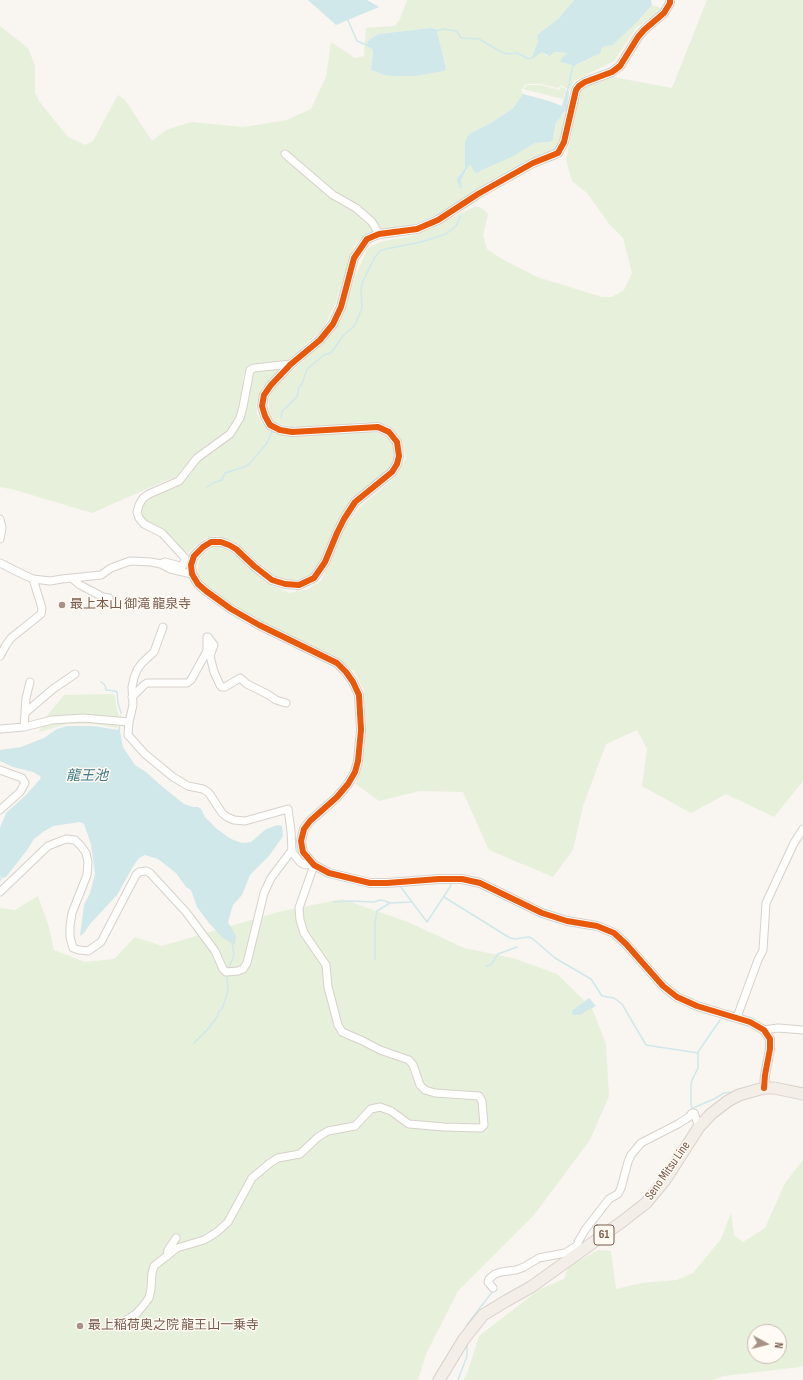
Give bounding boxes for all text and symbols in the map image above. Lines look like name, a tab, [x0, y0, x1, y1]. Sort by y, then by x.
place label: 最上本山 御滝 龍泉寺	[70, 597, 191, 613]
marker: 最上本山 御滝 龍泉寺	[57, 600, 67, 610]
water label: 龍王池	[66, 768, 108, 784]
street label: Seno Mitsu Line	[642, 1139, 694, 1203]
road number: 61	[594, 1225, 614, 1245]
place label: 最上稲荷奥之院 龍王山一乗寺	[88, 1318, 259, 1334]
marker: 最上稲荷奥之院 龍王山一乗寺	[75, 1321, 85, 1331]
north arrow	[747, 1324, 787, 1364]
text: N	[772, 1342, 785, 1349]

